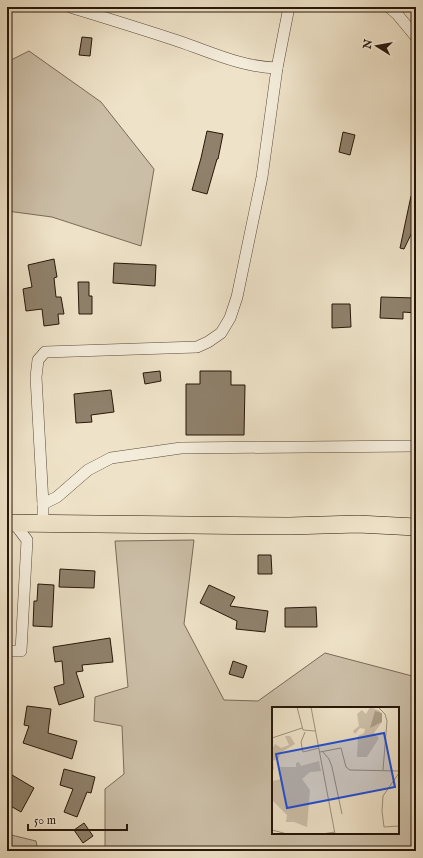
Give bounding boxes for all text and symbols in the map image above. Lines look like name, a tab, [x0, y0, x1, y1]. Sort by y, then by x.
north arrow	[357, 26, 397, 66]
text: N	[360, 38, 376, 51]
inset map	[272, 707, 399, 834]
scale bar	[28, 806, 127, 832]
text: 50 m	[34, 813, 56, 828]

